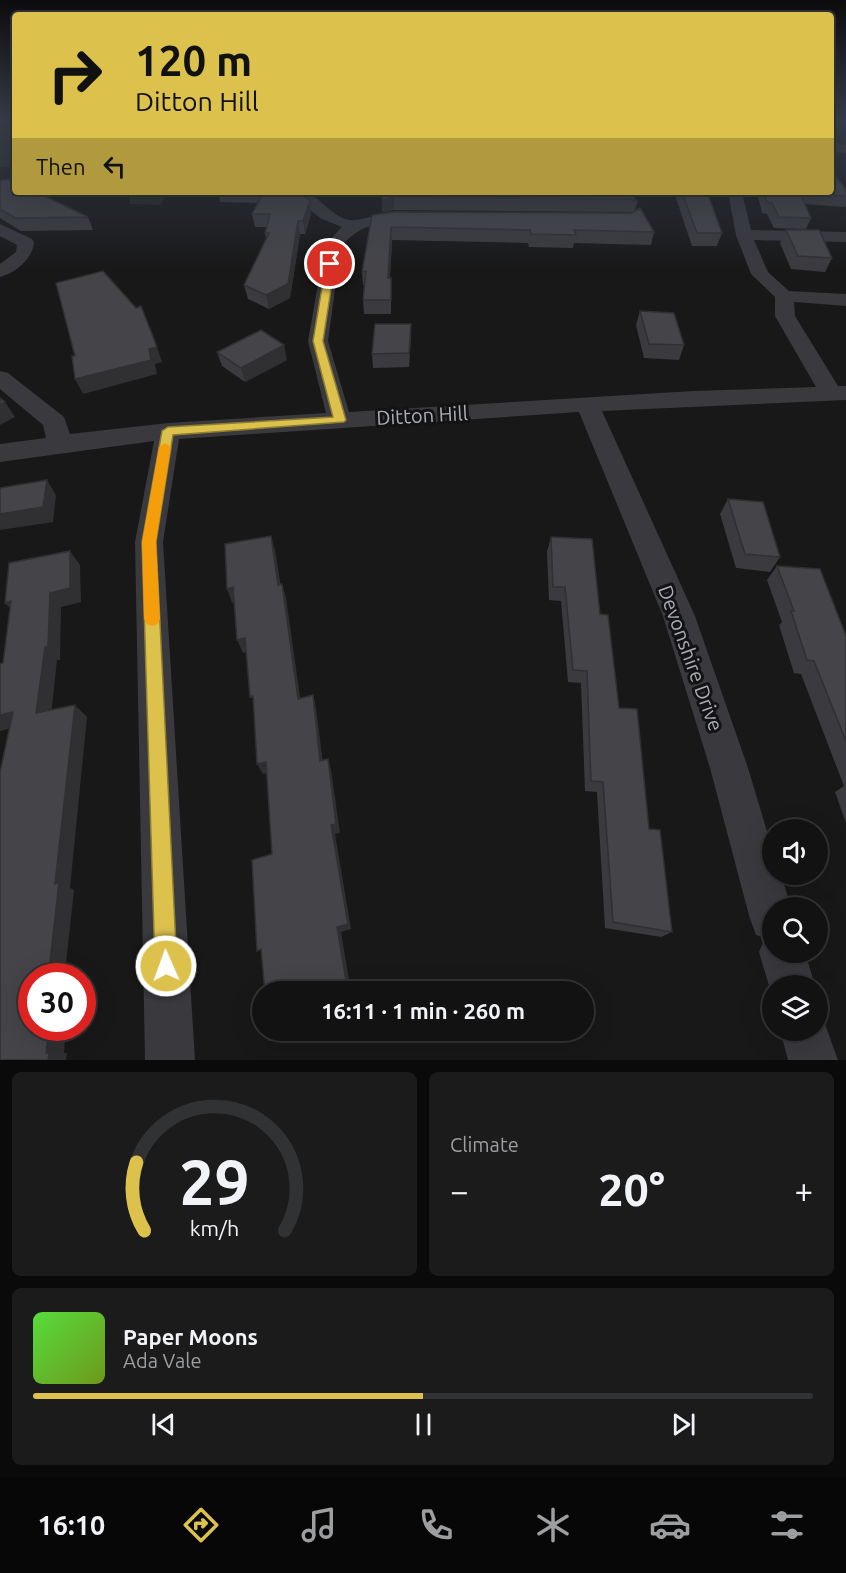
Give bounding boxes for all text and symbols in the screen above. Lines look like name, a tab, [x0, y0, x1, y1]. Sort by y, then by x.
icon: right	[36, 36, 114, 114]
text: 120 m	[135, 37, 252, 84]
text: Ditton Hill	[135, 86, 259, 116]
icon: left	[98, 150, 131, 183]
text: Then	[36, 154, 86, 179]
pin	[304, 238, 355, 289]
icon: arrive	[313, 247, 346, 280]
street label: Ditton Hill	[376, 401, 468, 429]
street label: Devonshire Drive	[654, 582, 728, 734]
map controls	[762, 819, 828, 1041]
button: sound	[762, 819, 828, 885]
button: search	[762, 897, 828, 963]
position arrow	[134, 934, 198, 998]
speed limit sign: 30	[18, 963, 96, 1041]
button: layers	[762, 975, 828, 1041]
text: 16:11 · 1 min · 260 m	[321, 998, 525, 1023]
text: Climate	[450, 1133, 519, 1156]
text: 29	[179, 1147, 250, 1217]
text: 20°	[598, 1164, 665, 1215]
text: −	[450, 1172, 469, 1209]
text: +	[794, 1172, 813, 1209]
text: km/h	[190, 1216, 239, 1240]
text: Paper Moons	[123, 1324, 258, 1349]
text: Ada Vale	[123, 1349, 201, 1372]
icon: previous	[147, 1408, 180, 1441]
icon: pause	[407, 1408, 440, 1441]
icon: next	[667, 1408, 700, 1441]
icon: directions	[180, 1504, 222, 1546]
icon: music	[298, 1504, 340, 1546]
icon: phone	[415, 1504, 457, 1546]
icon: climate	[532, 1504, 574, 1546]
icon: car	[649, 1504, 691, 1546]
icon: filters	[766, 1504, 808, 1546]
text: 16:10	[38, 1510, 105, 1540]

